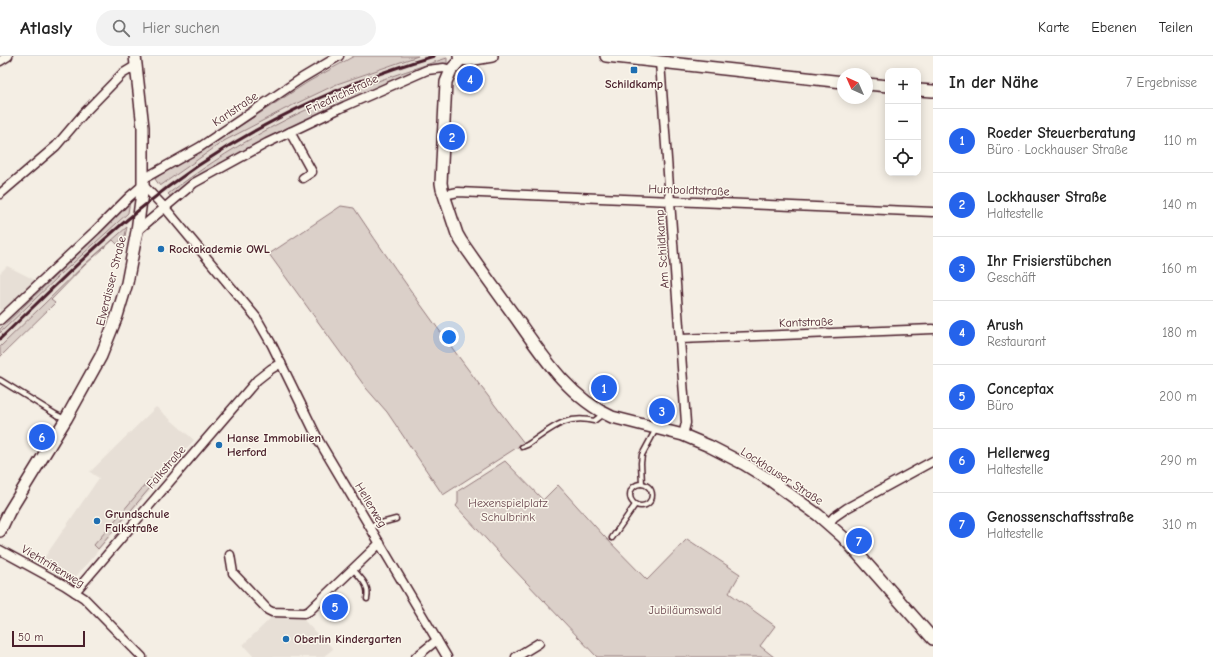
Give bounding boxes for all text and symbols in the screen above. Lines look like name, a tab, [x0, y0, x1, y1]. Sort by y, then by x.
search box	[96, 10, 376, 46]
text: Atlasly	[20, 17, 72, 39]
icon: search	[110, 17, 132, 39]
text: Hier suchen	[142, 19, 220, 37]
text: Karte	[1038, 19, 1069, 36]
text: Ebenen	[1091, 19, 1137, 36]
text: Teilen	[1159, 19, 1193, 36]
pin: 4	[457, 64, 483, 94]
marker: Schildkamp	[629, 65, 639, 75]
north arrow	[837, 68, 873, 104]
map controls	[885, 68, 921, 176]
button: +	[885, 68, 921, 104]
street label: Friedrichstraße	[304, 71, 380, 117]
text: In der Nähe	[949, 73, 1038, 92]
text: 7 Ergebnisse	[1126, 75, 1197, 90]
place label: Schildkamp	[605, 77, 663, 91]
street label: Karlstraße	[210, 89, 260, 129]
button: −	[885, 104, 921, 140]
pin: 2	[439, 122, 465, 152]
text: Roeder Steuerberatung	[987, 124, 1136, 142]
text: 1	[959, 133, 965, 148]
text: 110 m	[1164, 133, 1197, 148]
button: locate	[885, 140, 921, 176]
text: Büro · Lockhauser Straße	[987, 142, 1128, 157]
street label: Humboldtstraße	[648, 182, 730, 198]
text: Lockhauser Straße	[987, 188, 1107, 206]
text: 2	[959, 197, 965, 212]
text: 140 m	[1163, 197, 1197, 212]
text: Haltestelle	[987, 206, 1043, 221]
street label: Am Schildkamp	[652, 209, 672, 289]
street label: Elverdisser Straße	[93, 235, 129, 327]
place label: Rockakademie OWL	[169, 242, 270, 256]
marker: Rockakademie OWL	[156, 244, 166, 254]
text: Ihr Frisierstübchen	[987, 252, 1112, 270]
text: 3	[959, 261, 965, 276]
text: 160 m	[1162, 261, 1197, 276]
text: Geschäft	[987, 270, 1035, 285]
street label: Kantstraße	[779, 314, 833, 330]
text: Arush	[987, 316, 1023, 334]
text: 4	[959, 325, 965, 340]
text: 180 m	[1162, 325, 1197, 340]
your location	[439, 327, 459, 347]
text: Restaurant	[987, 334, 1046, 349]
pin: 1	[591, 373, 617, 403]
text: Conceptax	[987, 380, 1054, 398]
text: 5	[959, 389, 965, 404]
text: 200 m	[1159, 389, 1197, 404]
pin: 3	[649, 396, 675, 426]
text: Büro	[987, 398, 1014, 413]
pin: 6	[29, 422, 55, 452]
place label: Hanse Immobilien Herford	[227, 431, 321, 459]
marker: Hanse Immobilien Herford	[214, 440, 224, 450]
street label: Falkstraße	[144, 443, 188, 491]
street label: Lockhauser Straße	[738, 444, 826, 508]
text: Hellerweg	[987, 444, 1050, 462]
text: 6	[959, 453, 965, 468]
text: 290 m	[1160, 453, 1197, 468]
text: Haltestelle	[987, 462, 1043, 477]
street label: Hellerweg	[352, 480, 390, 530]
park label: Hexenspielplatz Schulbrink	[468, 496, 548, 524]
place label: Grundschule Falkstraße	[105, 507, 169, 535]
text: Genossenschaftsstraße	[987, 508, 1134, 526]
marker: Grundschule Falkstraße	[92, 516, 102, 526]
text: 7	[959, 517, 965, 532]
text: 310 m	[1162, 517, 1197, 532]
pin: 7	[846, 526, 872, 556]
text: Haltestelle	[987, 526, 1043, 541]
street label: Viehtriftenweg	[19, 542, 87, 590]
pin: 5	[322, 592, 348, 622]
park label: Jubiläumswald	[649, 603, 721, 617]
scale bar	[12, 629, 85, 648]
text: 50 m	[18, 631, 43, 644]
place label: Oberlin Kindergarten	[294, 632, 402, 646]
marker: Oberlin Kindergarten	[281, 634, 291, 644]

